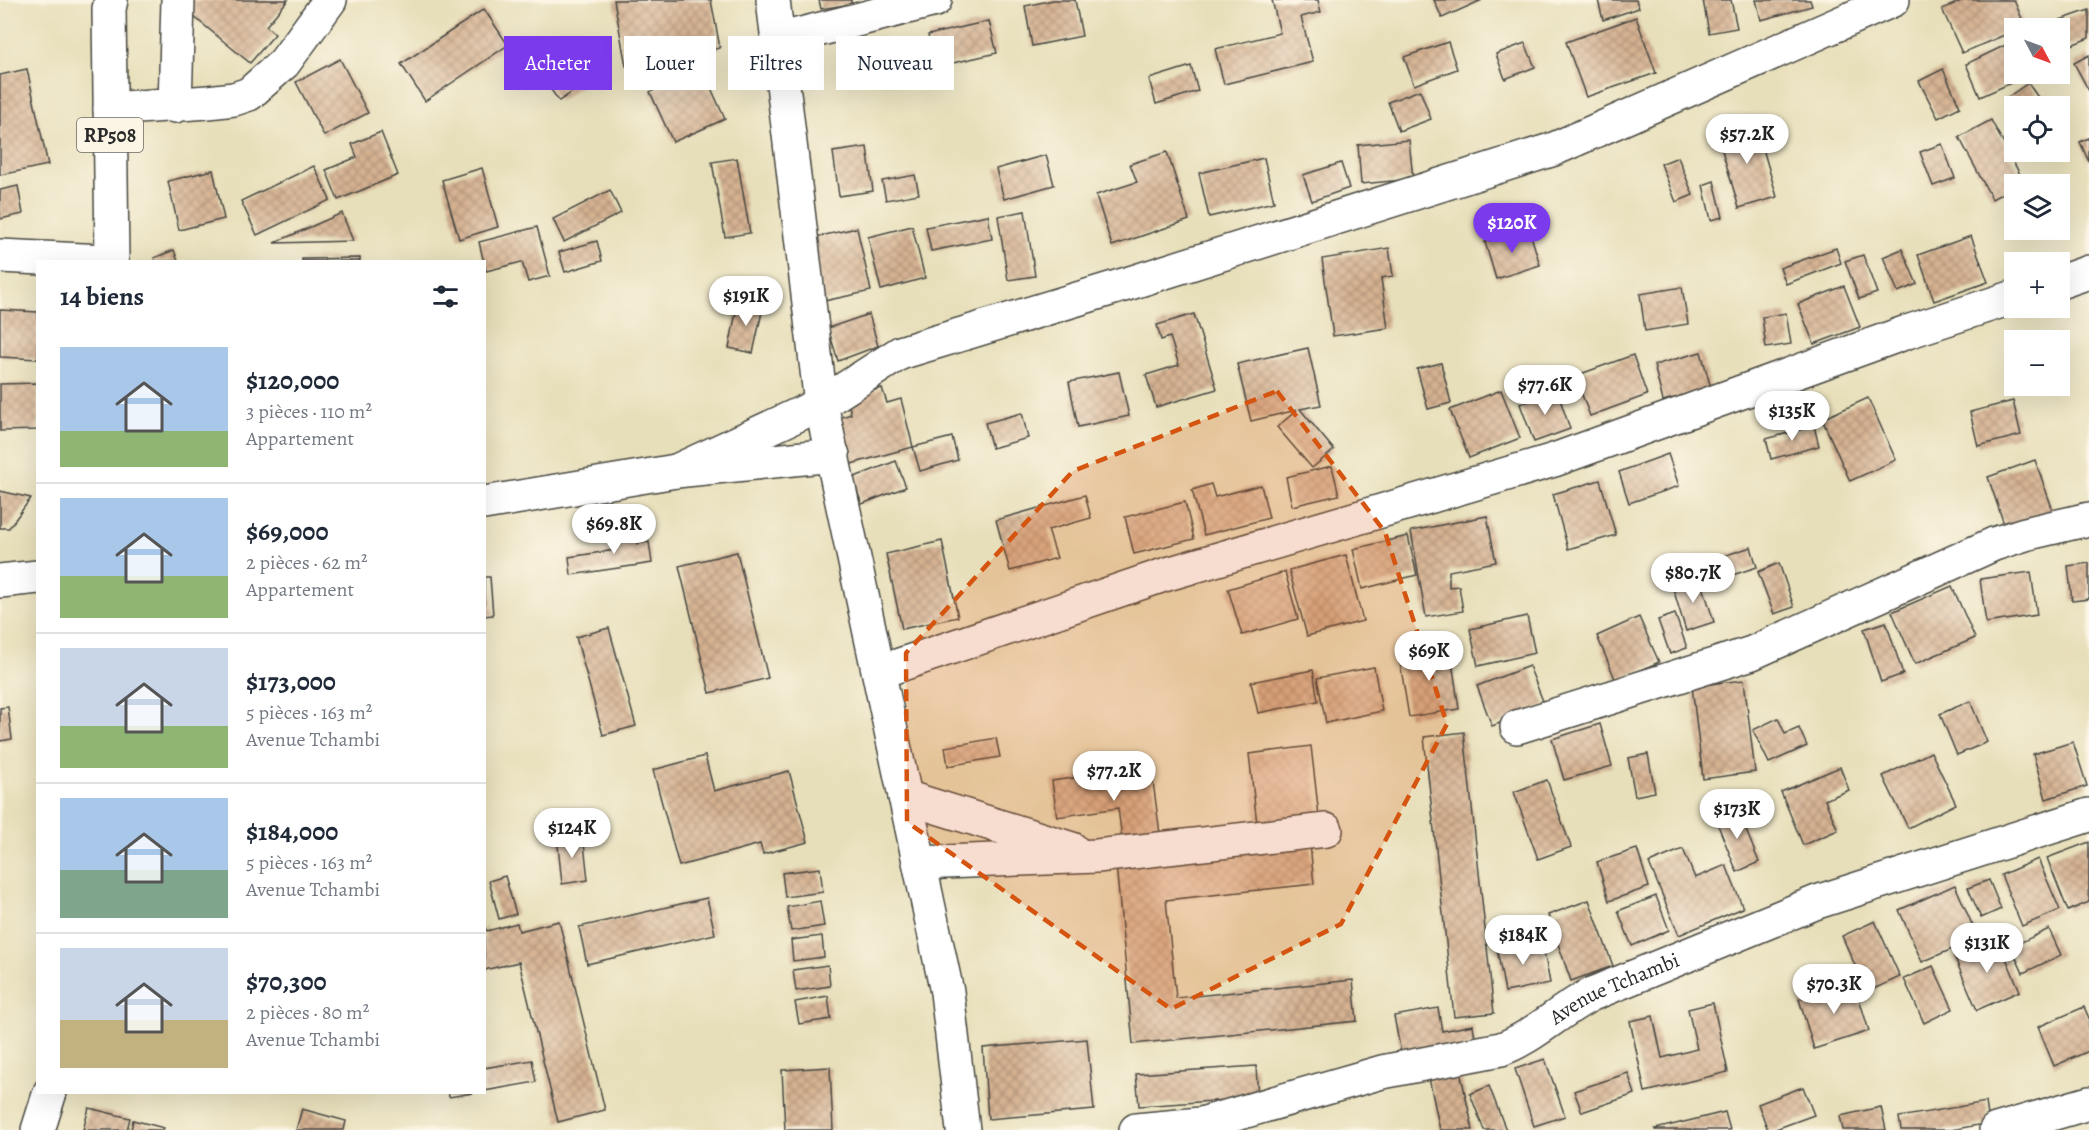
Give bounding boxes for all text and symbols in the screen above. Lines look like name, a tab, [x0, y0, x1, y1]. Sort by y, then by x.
north arrow	[2004, 18, 2070, 84]
map controls	[2004, 18, 2070, 396]
chip: Acheter	[504, 36, 612, 90]
chip: Louer	[624, 36, 716, 90]
chip: Filtres	[728, 36, 824, 90]
chip: Nouveau	[836, 36, 954, 90]
button: locate	[2004, 96, 2070, 162]
pin: $57.2K	[1698, 114, 1796, 165]
road number: RP508	[77, 118, 143, 152]
text: $57.2K	[1720, 120, 1774, 147]
button: layers	[2004, 174, 2070, 240]
pin: $120K	[1470, 203, 1554, 254]
text: $120K	[1487, 209, 1537, 236]
button: +	[2004, 252, 2070, 318]
pin: $191K	[704, 276, 788, 327]
text: 14 biens	[60, 279, 144, 314]
icon: filters	[429, 280, 462, 313]
text: $191K	[723, 282, 769, 309]
button: −	[2004, 330, 2070, 396]
text: $120,000	[246, 363, 339, 398]
pin: $77.6K	[1496, 365, 1594, 416]
icon: home	[108, 371, 180, 443]
text: $77.6K	[1518, 371, 1572, 398]
pin: $135K	[1750, 391, 1834, 442]
text: $135K	[1769, 397, 1815, 424]
text: 3 pièces · 110 m²	[246, 398, 372, 425]
text: Appartement	[246, 425, 354, 452]
pin: $69.8K	[565, 504, 663, 555]
text: $69.8K	[586, 510, 642, 537]
text: $69,000	[246, 514, 329, 549]
icon: home	[108, 522, 180, 594]
text: 2 pièces · 62 m²	[246, 549, 368, 576]
pin: $80.7K	[1644, 553, 1742, 604]
text: $80.7K	[1665, 559, 1721, 586]
text: Appartement	[246, 576, 354, 603]
pin: $69K	[1393, 631, 1465, 682]
text: $69K	[1408, 637, 1450, 664]
text: $173,000	[246, 664, 336, 699]
icon: home	[108, 672, 180, 744]
text: 5 pièces · 163 m²	[246, 699, 372, 726]
text: Avenue Tchambi	[246, 726, 380, 753]
pin: $77.2K	[1065, 751, 1163, 802]
text: $77.2K	[1087, 757, 1141, 784]
pin: $173K	[1695, 789, 1779, 840]
text: $173K	[1714, 795, 1760, 822]
pin: $124K	[530, 808, 614, 859]
text: $184,000	[246, 814, 338, 849]
text: $124K	[548, 814, 596, 841]
icon: home	[108, 822, 180, 894]
text: 5 pièces · 163 m²	[246, 849, 372, 876]
text: Avenue Tchambi	[246, 876, 380, 903]
pin: $184K	[1481, 915, 1565, 966]
text: $184K	[1499, 921, 1547, 948]
pin: $131K	[1945, 923, 2029, 974]
text: $131K	[1964, 929, 2010, 956]
street label: Avenue Tchambi	[1543, 946, 1684, 1032]
text: $70,300	[246, 964, 327, 999]
pin: $70.3K	[1785, 964, 1883, 1015]
text: $70.3K	[1806, 970, 1862, 997]
icon: home	[108, 972, 180, 1044]
text: 2 pièces · 80 m²	[246, 999, 369, 1026]
text: Avenue Tchambi	[246, 1026, 380, 1053]

